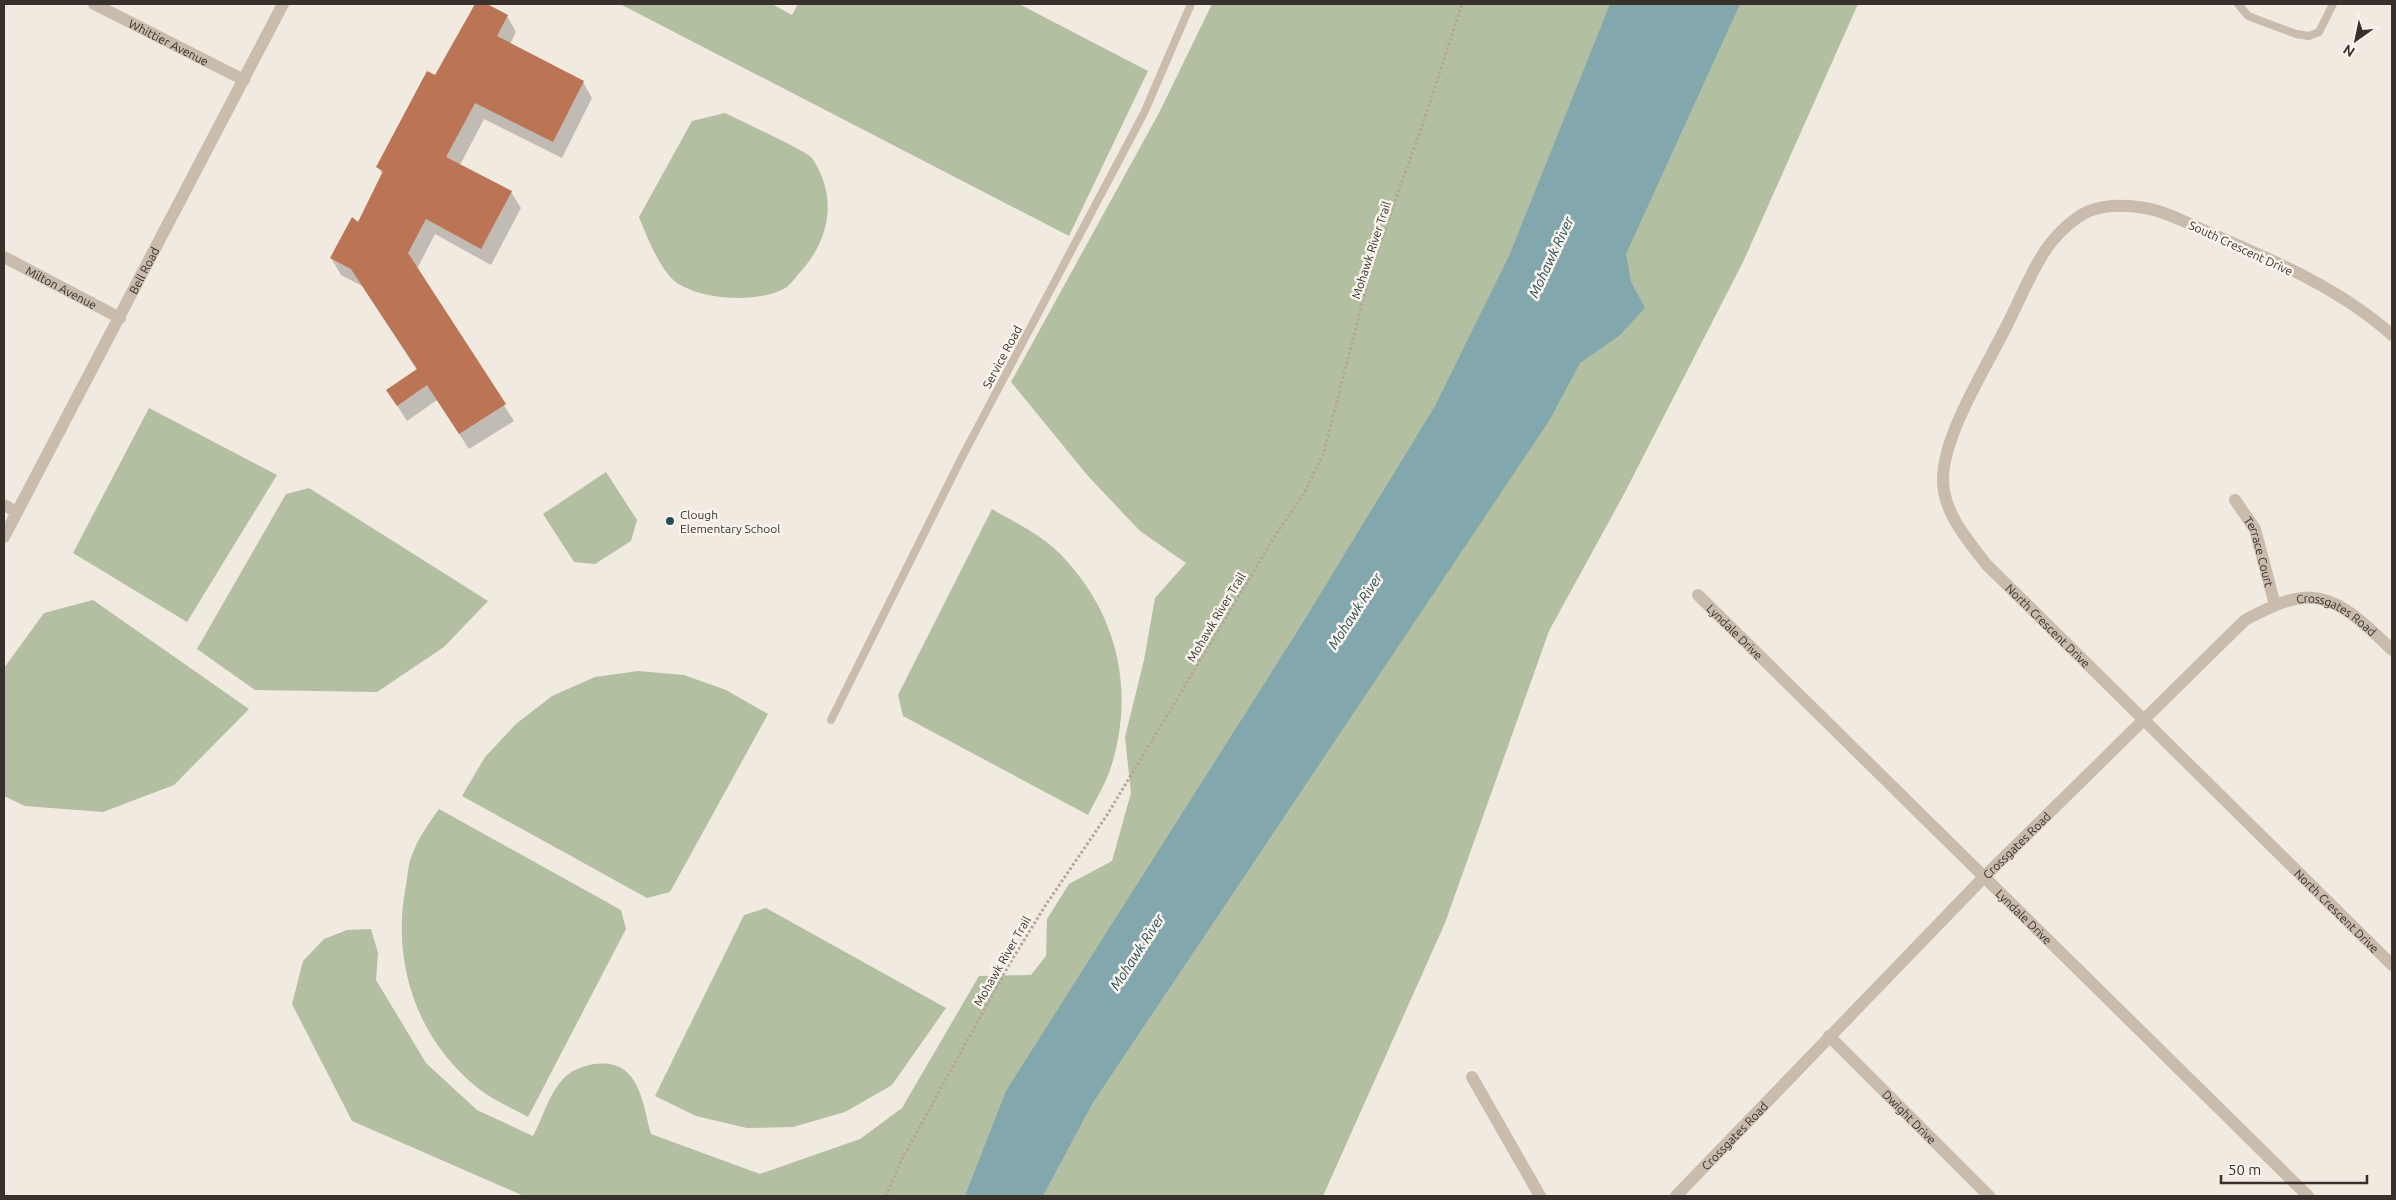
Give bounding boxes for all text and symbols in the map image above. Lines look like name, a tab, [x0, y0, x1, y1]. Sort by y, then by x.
north arrow	[2331, 15, 2381, 65]
street label: Whittier Avenue	[127, 16, 211, 68]
text: N	[2340, 41, 2358, 60]
street label: Mohawk River Trail	[1349, 200, 1393, 300]
water label: Mohawk River	[1525, 214, 1577, 300]
street label: South Crescent Drive	[2187, 218, 2295, 278]
street label: Bell Road	[126, 245, 161, 296]
street label: Milton Avenue	[24, 263, 99, 311]
street label: Service Road	[980, 323, 1024, 391]
place label: Clough Elementary School	[680, 508, 780, 535]
street label: Terrace Court	[2242, 514, 2277, 588]
marker: Clough Elementary School	[664, 515, 676, 527]
street label: Mohawk River Trail	[1184, 570, 1248, 664]
water label: Mohawk River	[1325, 570, 1386, 652]
street label: North Crescent Drive	[2003, 581, 2093, 670]
street label: Crossgates Road	[2295, 591, 2379, 638]
street label: Lyndale Drive	[1705, 601, 1766, 662]
street label: Crossgates Road	[1980, 809, 2053, 881]
street label: North Crescent Drive	[2292, 866, 2382, 955]
street label: Lyndale Drive	[1994, 886, 2055, 947]
water label: Mohawk River	[1107, 911, 1168, 993]
street label: Mohawk River Trail	[971, 914, 1033, 1008]
street label: Dwight Drive	[1880, 1087, 1939, 1146]
street label: Crossgates Road	[1699, 1099, 1770, 1172]
scale bar	[2221, 1152, 2367, 1184]
text: 50 m	[2228, 1161, 2261, 1178]

